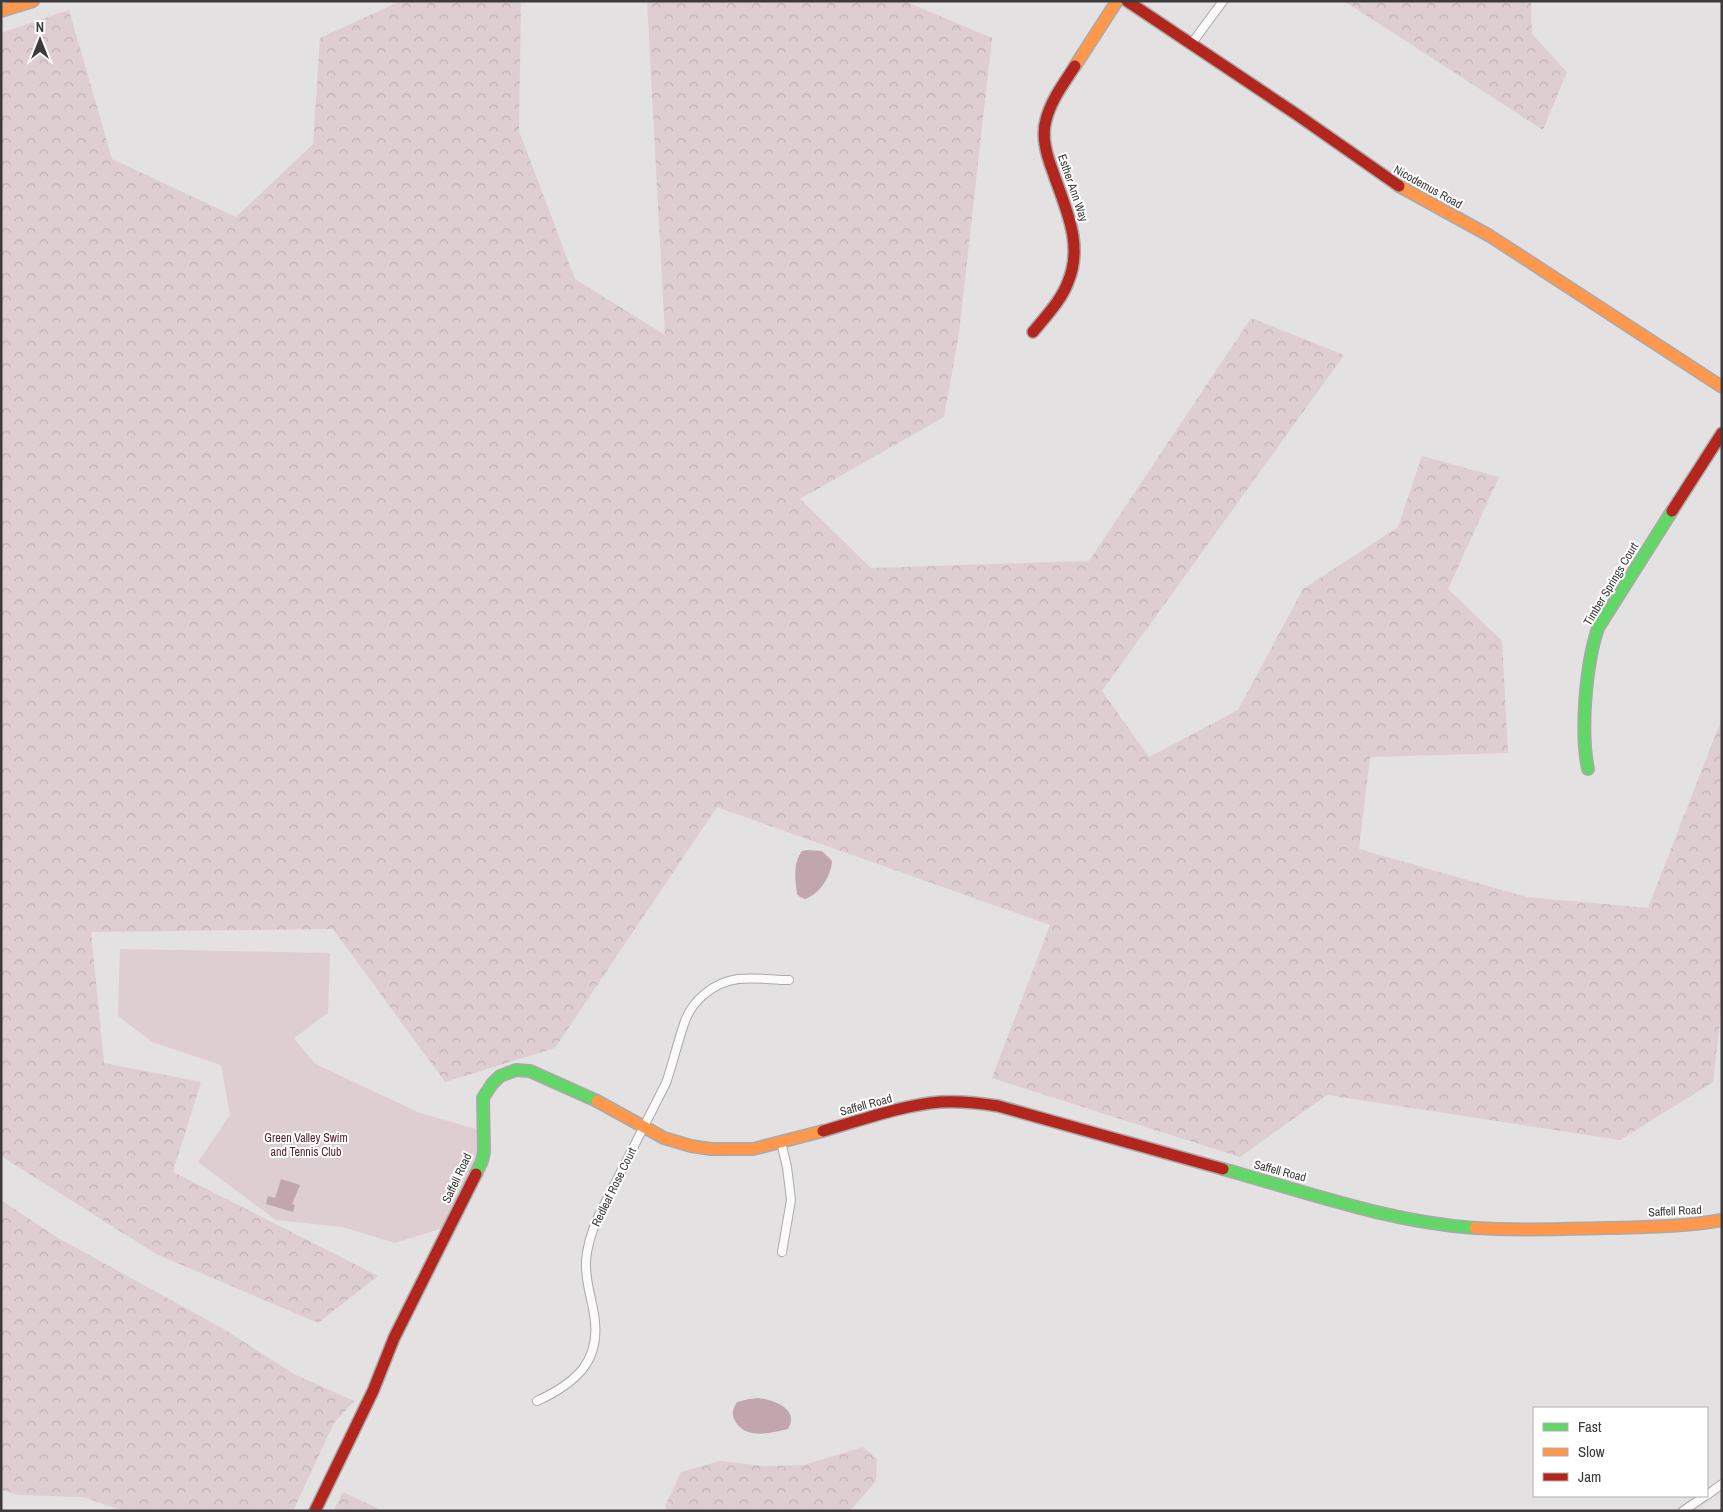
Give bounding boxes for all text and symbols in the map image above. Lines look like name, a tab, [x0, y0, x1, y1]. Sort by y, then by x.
north arrow	[15, 15, 65, 65]
text: N	[36, 18, 44, 36]
street label: Esther Ann Way	[1054, 152, 1092, 224]
street label: Nicodemus Road	[1391, 162, 1465, 212]
street label: Timber Springs Court	[1580, 539, 1642, 629]
street label: Saffell Road	[838, 1090, 894, 1120]
park label: Green Valley Swim and Tennis Club	[264, 1130, 348, 1160]
street label: Redleaf Rose Court	[588, 1144, 640, 1229]
street label: Saffell Road	[438, 1150, 476, 1206]
street label: Saffell Road	[1252, 1156, 1308, 1186]
street label: Saffell Road	[1648, 1202, 1702, 1220]
legend	[1533, 1407, 1708, 1497]
text: Fast	[1578, 1416, 1602, 1437]
text: Slow	[1578, 1441, 1605, 1462]
text: Jam	[1578, 1466, 1601, 1487]

